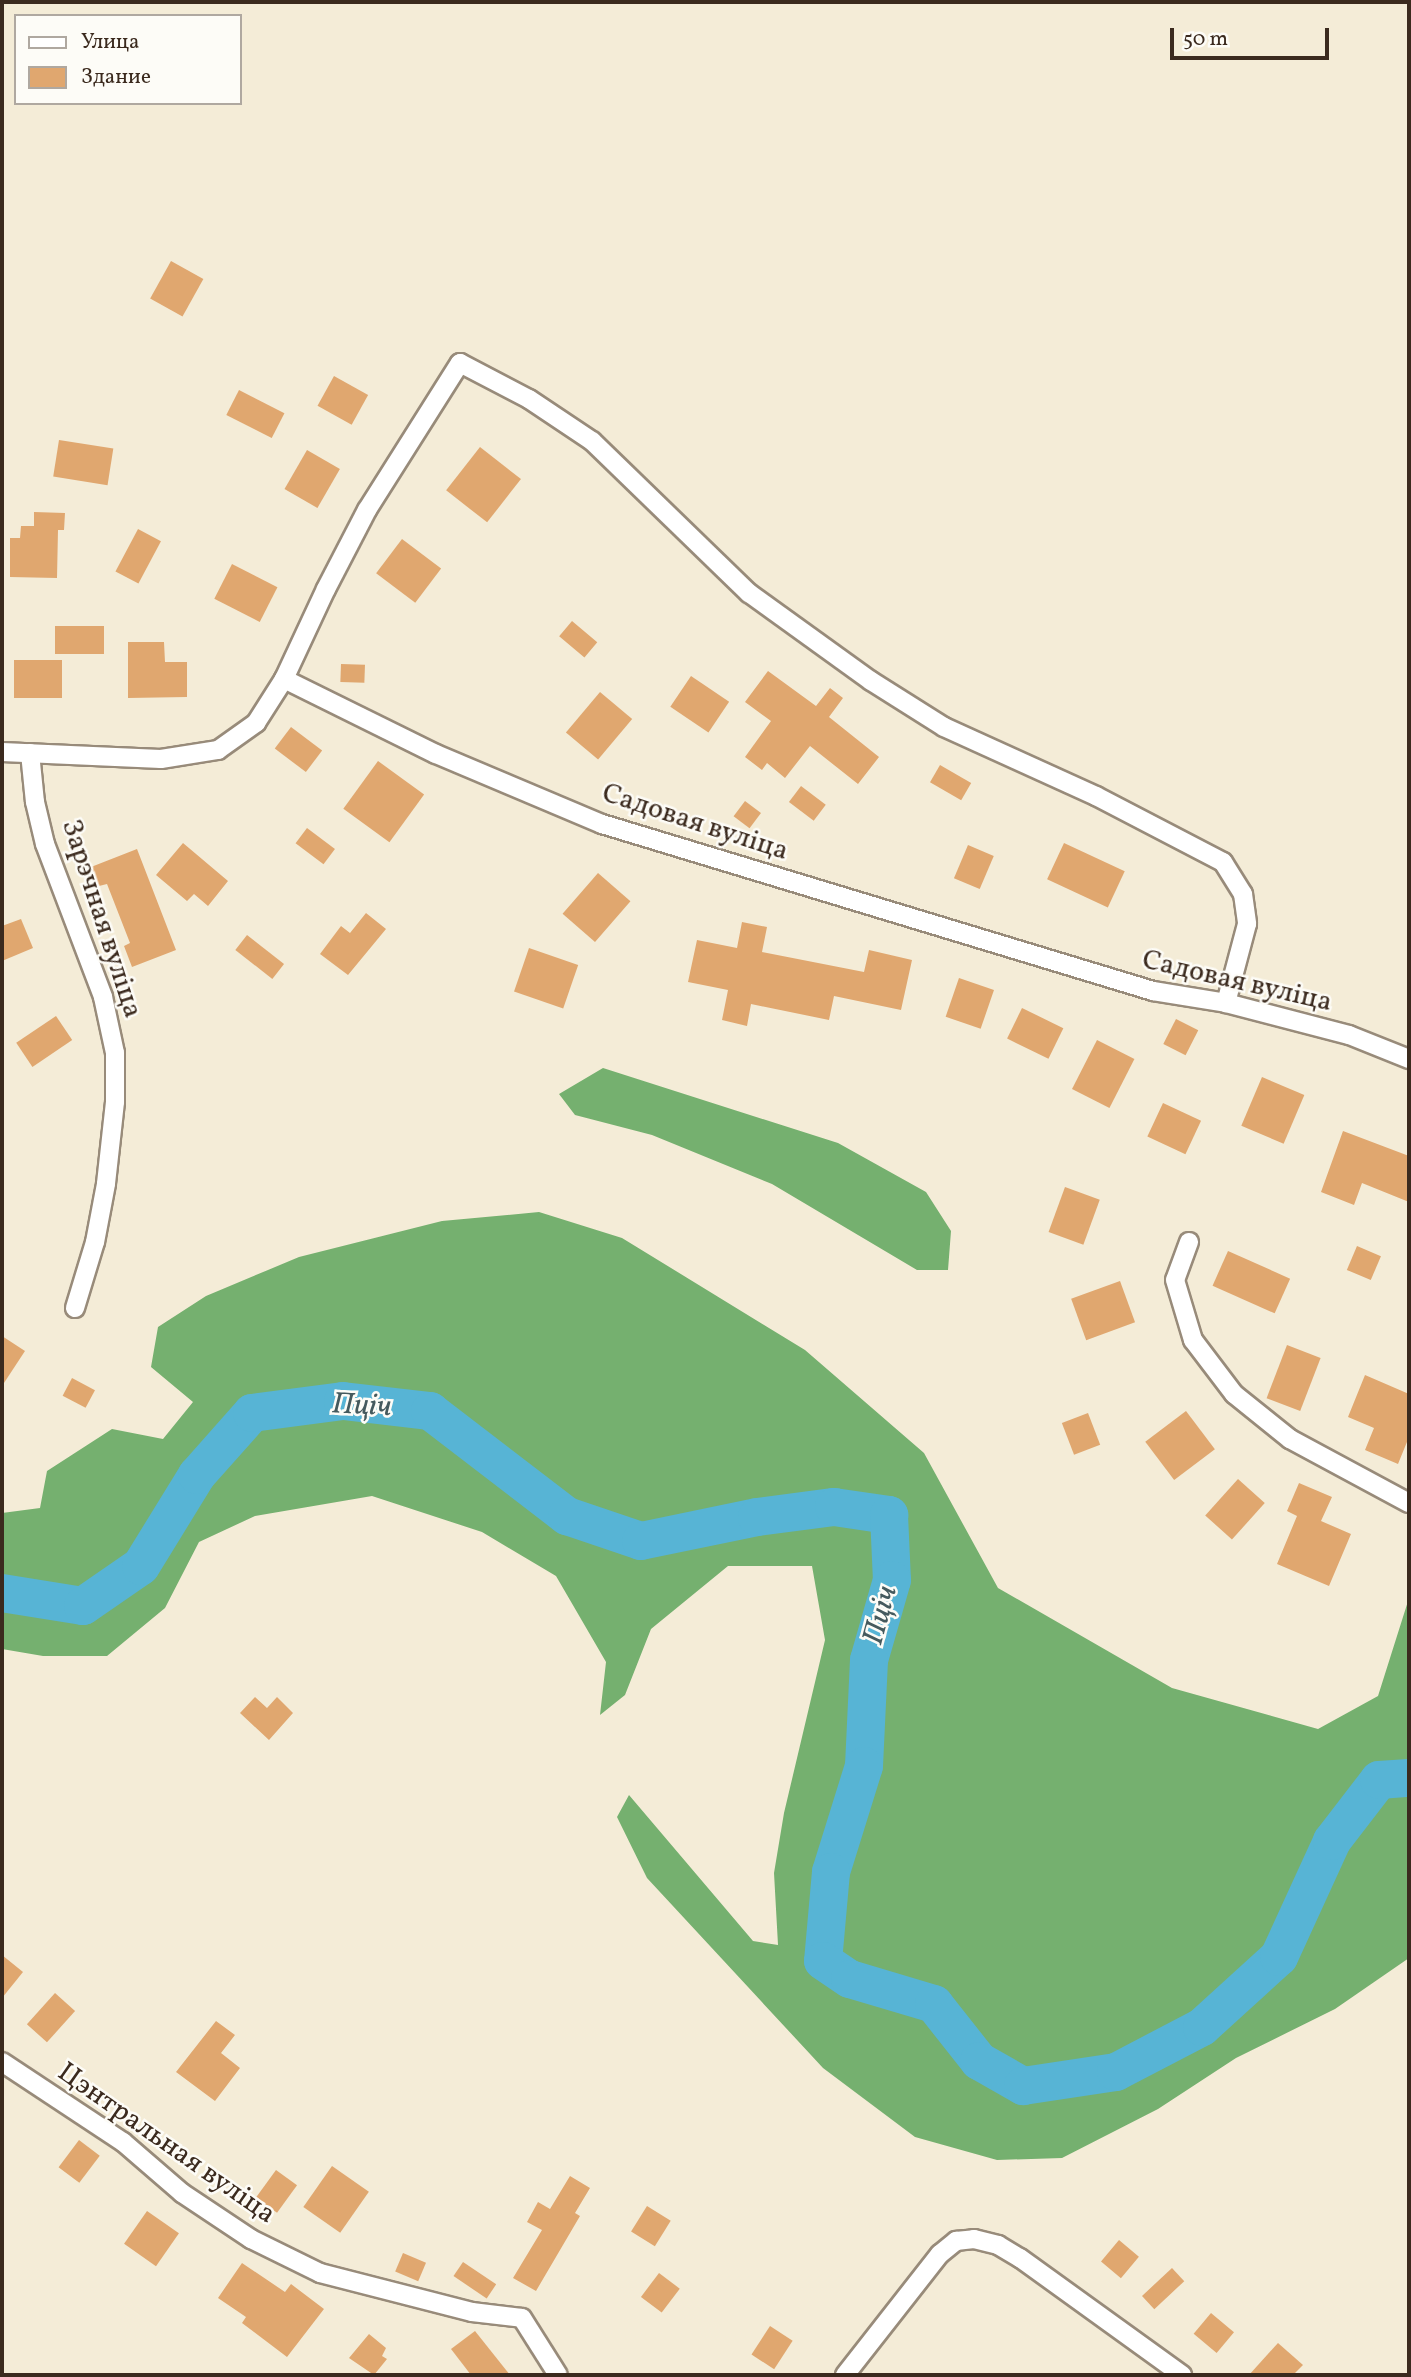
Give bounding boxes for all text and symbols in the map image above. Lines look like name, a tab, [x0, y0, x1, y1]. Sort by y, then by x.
legend	[14, 14, 242, 105]
scale bar	[1173, 14, 1332, 58]
text: 50 m	[1183, 25, 1228, 54]
text: Улица	[81, 28, 139, 57]
text: Здание	[81, 63, 151, 92]
street label: Садовая вуліца	[598, 777, 792, 869]
street label: Зарэчная вуліца	[53, 816, 149, 1022]
street label: Садовая вуліца	[1139, 944, 1335, 1020]
water label: Пціч	[331, 1386, 393, 1426]
water label: Пціч	[856, 1582, 906, 1648]
street label: Цэнтральная вуліца	[51, 2056, 281, 2232]

